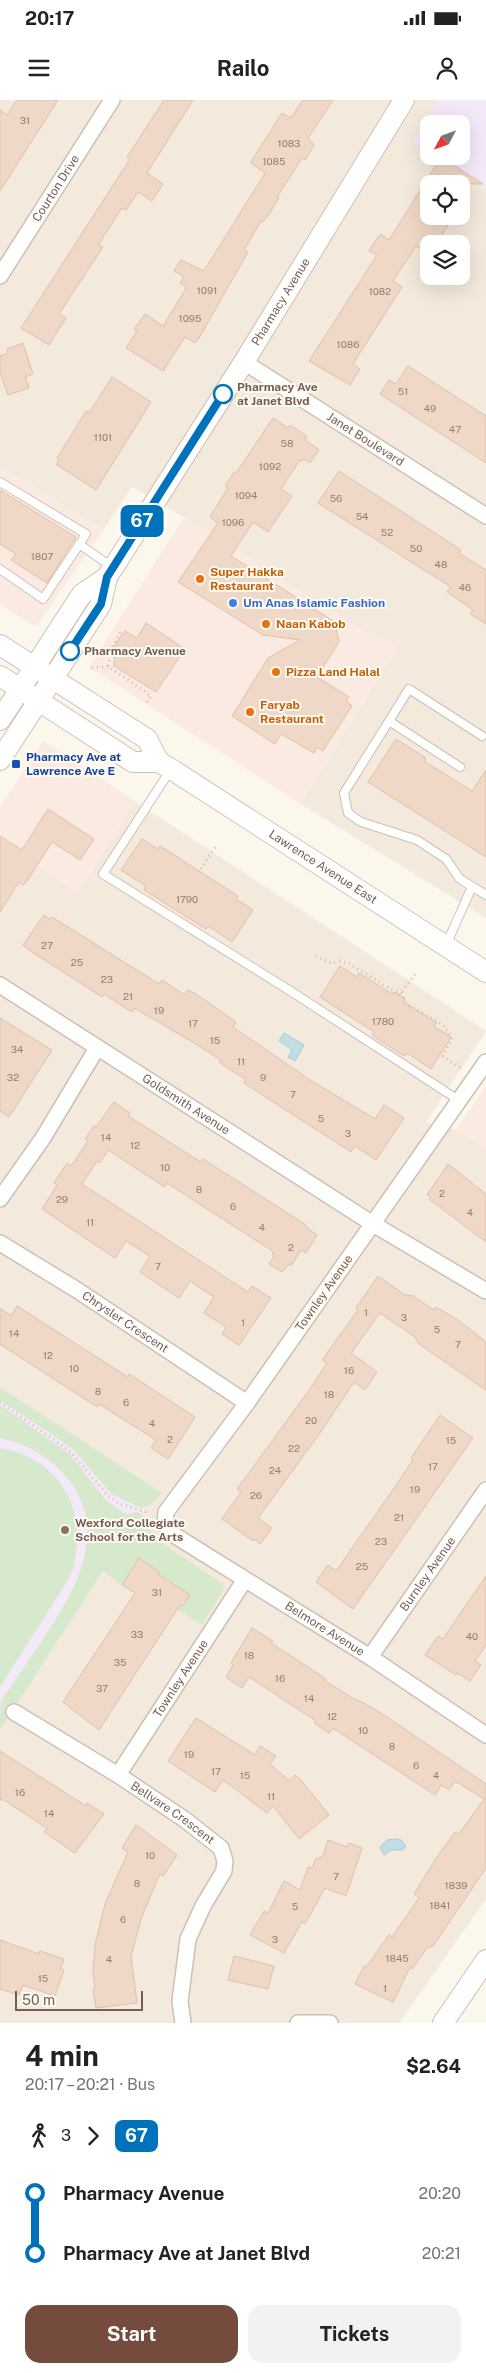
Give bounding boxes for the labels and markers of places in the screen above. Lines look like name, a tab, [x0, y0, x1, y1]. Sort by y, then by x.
place label: Pharmacy Ave at Janet Blvd	[237, 380, 318, 408]
marker: Pharmacy Ave at Janet Blvd	[213, 384, 233, 404]
place label: Super Hakka Restaurant	[210, 565, 284, 593]
marker: Super Hakka Restaurant	[194, 573, 206, 585]
place label: Um Anas Islamic Fashion	[243, 596, 385, 610]
marker: Um Anas Islamic Fashion	[227, 597, 239, 609]
place label: Naan Kabob	[276, 617, 346, 631]
marker: Naan Kabob	[260, 618, 272, 630]
marker: Pharmacy Avenue	[60, 641, 80, 661]
place label: Pharmacy Avenue	[84, 644, 186, 658]
place label: Pizza Land Halal	[286, 665, 380, 679]
marker: Pizza Land Halal	[270, 666, 282, 678]
place label: Faryab Restaurant	[260, 698, 324, 726]
marker: Faryab Restaurant	[244, 706, 256, 718]
place label: Pharmacy Ave at Lawrence Ave E	[26, 750, 121, 778]
marker: Pharmacy Ave at Lawrence Ave E	[10, 758, 22, 770]
place label: Wexford Collegiate School for the Arts	[75, 1516, 185, 1544]
marker: Wexford Collegiate School for the Arts	[59, 1524, 71, 1536]

